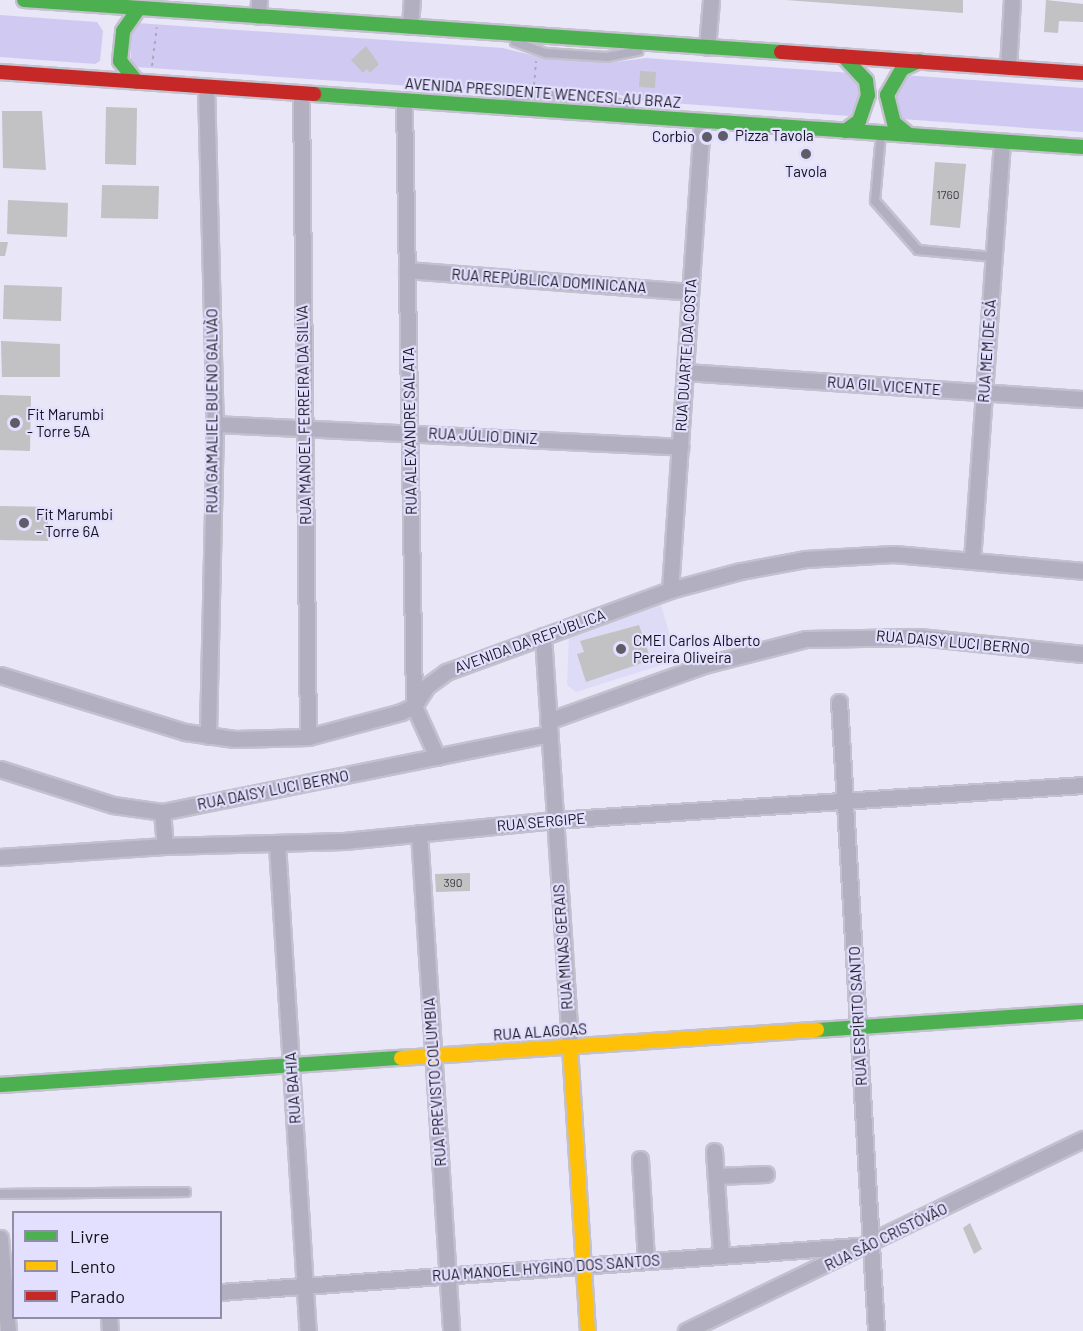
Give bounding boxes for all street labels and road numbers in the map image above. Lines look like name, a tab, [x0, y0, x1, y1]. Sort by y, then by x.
street label: AVENIDA PRESIDENTE WENCESLAU BRAZ	[404, 74, 682, 112]
street label: RUA REPÚBLICA DOMINICANA	[451, 265, 647, 297]
street label: RUA DUARTE DA COSTA	[672, 278, 700, 432]
street label: RUA MEM DE SÁ	[974, 299, 1000, 403]
street label: RUA MANOEL FERREIRA DA SILVA	[293, 305, 315, 525]
street label: RUA GAMALIEL BUENO GALVÃO	[203, 309, 221, 513]
street label: RUA ALEXANDRE SALATA	[400, 347, 420, 515]
street label: RUA GIL VICENTE	[826, 373, 942, 399]
street label: RUA JÚLIO DINIZ	[428, 424, 538, 448]
street label: AVENIDA DA REPÚBLICA	[452, 605, 608, 677]
street label: RUA DAISY LUCI BERNO	[875, 626, 1031, 658]
street label: RUA DAISY LUCI BERNO	[196, 766, 350, 814]
street label: RUA SERGIPE	[496, 809, 586, 835]
street label: RUA MINAS GERAIS	[550, 884, 576, 1010]
street label: RUA ESPÍRITO SANTO	[845, 946, 871, 1086]
street label: RUA PREVISTO COLUMBIA	[420, 997, 450, 1167]
street label: RUA ALAGOAS	[493, 1020, 587, 1044]
street label: RUA BAHIA	[282, 1052, 304, 1124]
street label: RUA SÃO CRISTÓVÃO	[822, 1199, 950, 1275]
street label: RUA MANOEL HYGINO DOS SANTOS	[431, 1251, 661, 1285]

